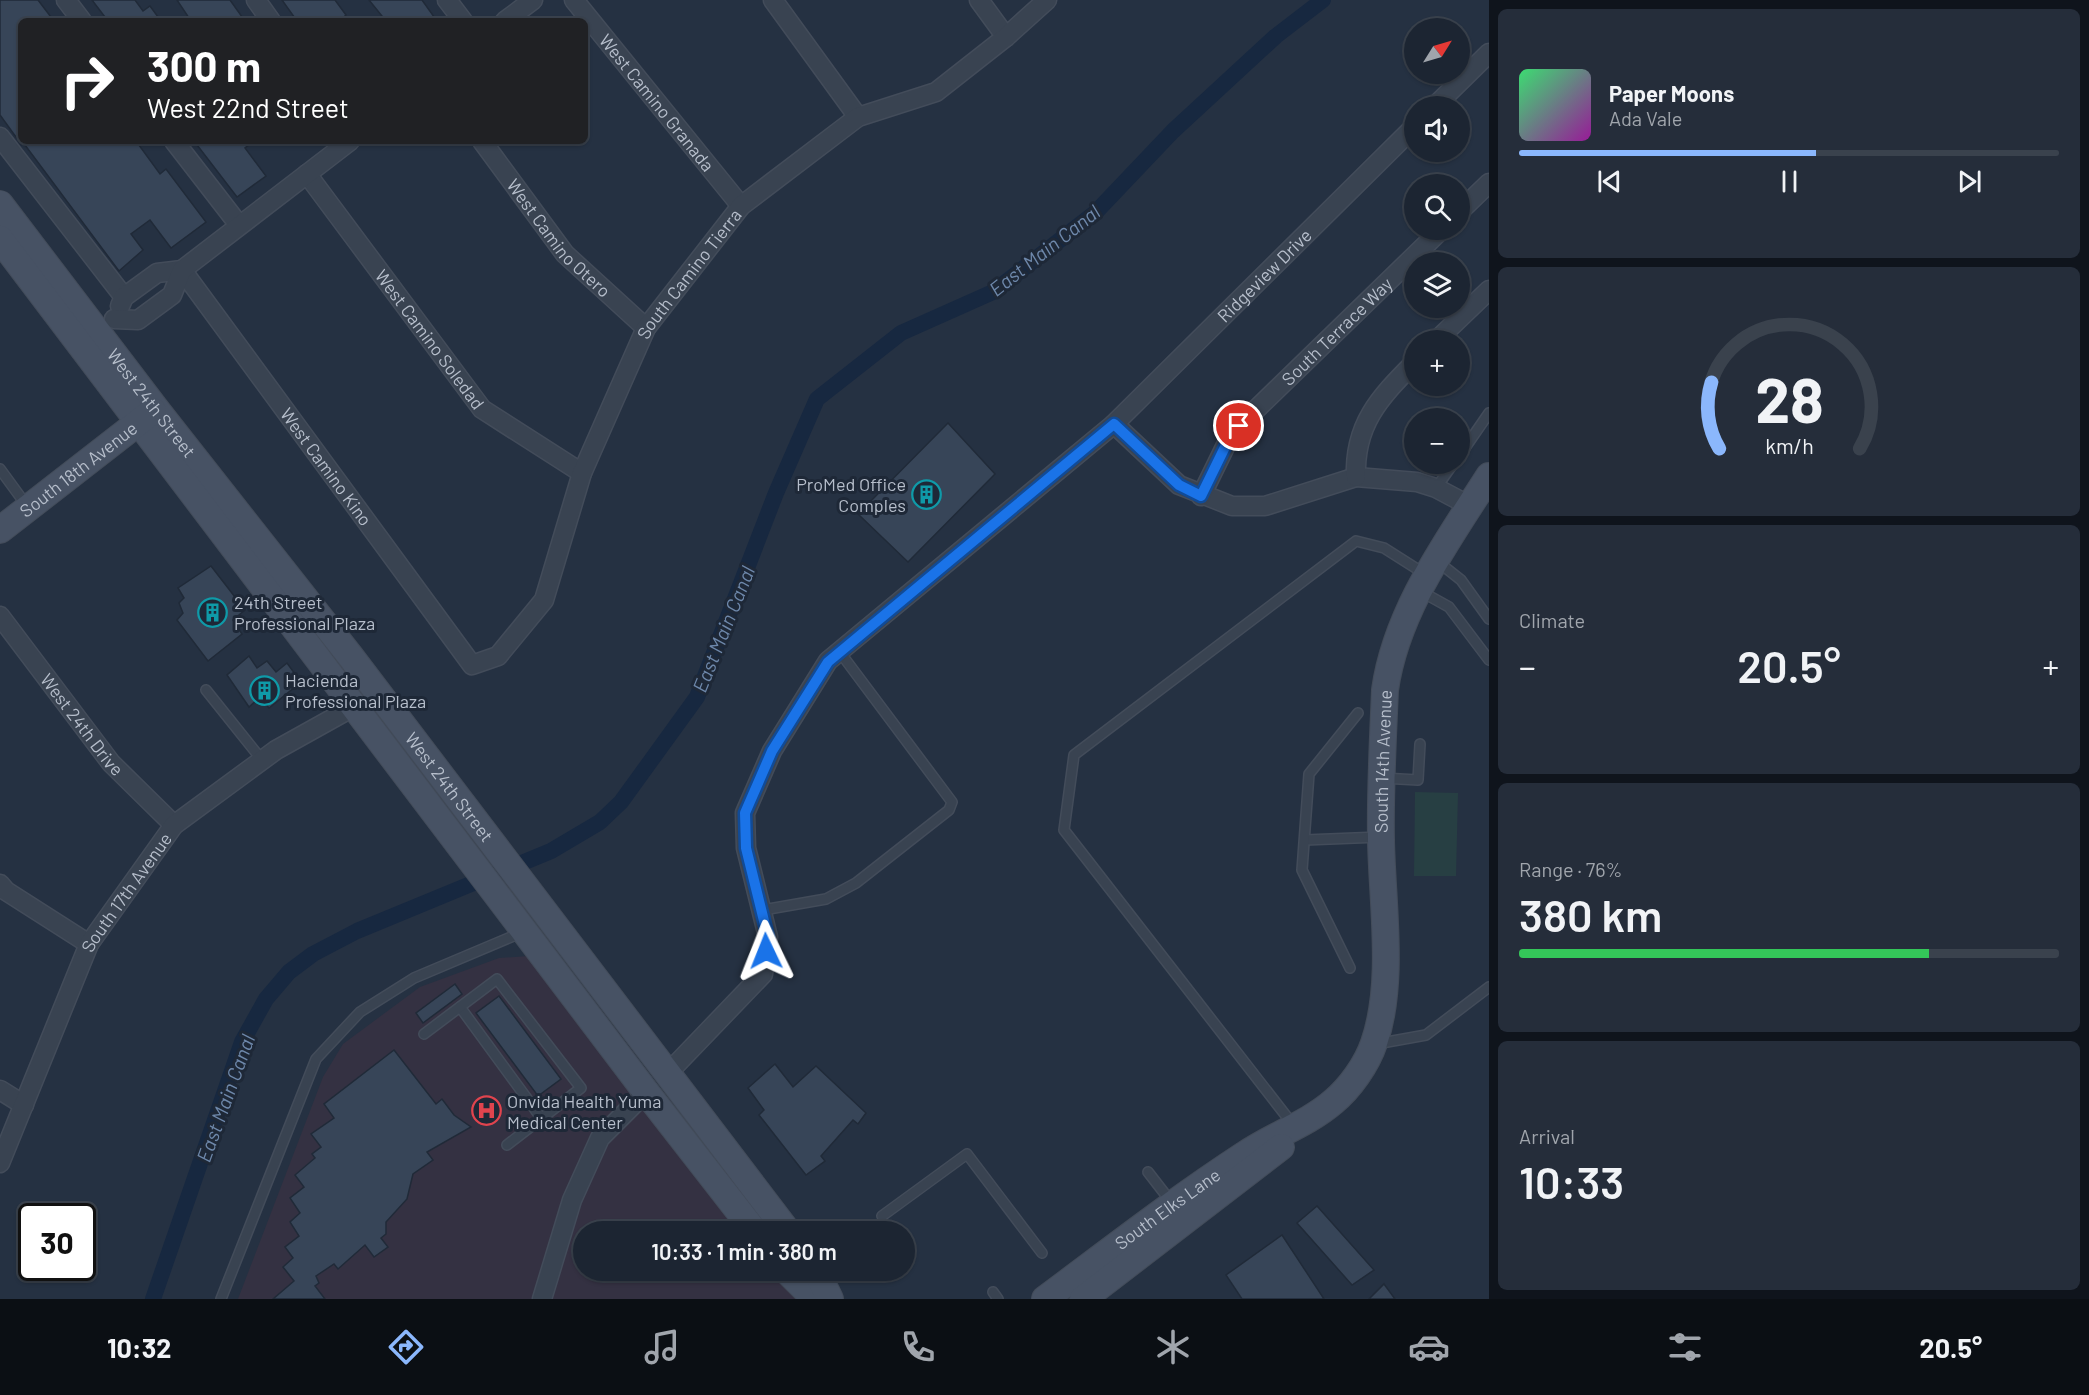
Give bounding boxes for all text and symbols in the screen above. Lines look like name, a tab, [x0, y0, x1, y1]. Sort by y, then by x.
north arrow	[1404, 18, 1470, 84]
map controls	[1404, 18, 1470, 474]
street label: West Camino Granada	[595, 29, 719, 176]
text: 300 m	[147, 40, 261, 90]
icon: right	[48, 42, 126, 120]
text: Paper Moons	[1609, 80, 1734, 106]
text: West 22nd Street	[147, 91, 349, 123]
button: sound	[1404, 96, 1470, 162]
text: Ada Vale	[1609, 106, 1682, 130]
icon: previous	[1593, 165, 1626, 198]
icon: pause	[1773, 165, 1806, 198]
icon: next	[1953, 165, 1986, 198]
street label: West Camino Otero	[502, 174, 615, 301]
button: search	[1404, 174, 1470, 240]
water label: East Main Canal	[984, 199, 1105, 301]
street label: South Camino Tierra	[632, 204, 746, 342]
street label: Ridgeview Drive	[1212, 224, 1316, 327]
button: layers	[1404, 252, 1470, 318]
street label: West Camino Soledad	[371, 265, 489, 413]
street label: South Terrace Way	[1277, 273, 1397, 390]
button: +	[1404, 330, 1470, 396]
street label: West 24th Street	[103, 344, 201, 462]
text: 28	[1755, 361, 1823, 435]
pin	[1213, 400, 1264, 451]
street label: West Camino Kino	[276, 403, 377, 530]
button: −	[1404, 408, 1470, 474]
icon: arrive	[1222, 409, 1255, 442]
street label: South 18th Avenue	[15, 417, 141, 522]
text: km/h	[1765, 433, 1813, 458]
place label: ProMed Office Comples	[796, 473, 906, 516]
building icon: ProMed Office Comples	[911, 478, 943, 510]
water label: East Main Canal	[687, 562, 759, 696]
place label: 24th Street Professional Plaza	[234, 591, 375, 634]
building icon: 24th Street Professional Plaza	[197, 596, 229, 628]
text: Climate	[1519, 608, 1585, 632]
text: 20.5°	[1737, 638, 1841, 692]
text: −	[1519, 646, 1536, 686]
text: +	[2042, 646, 2059, 686]
street label: West 24th Drive	[36, 669, 128, 780]
place label: Hacienda Professional Plaza	[285, 669, 426, 712]
building icon: Hacienda Professional Plaza	[248, 674, 280, 706]
street label: South 14th Avenue	[1370, 689, 1396, 833]
street label: West 24th Street	[401, 728, 498, 846]
street label: South 17th Avenue	[76, 828, 176, 955]
text: Range · 76%	[1519, 857, 1623, 881]
text: 380 km	[1519, 887, 1662, 941]
position arrow	[734, 919, 798, 983]
water label: East Main Canal	[191, 1030, 259, 1165]
place label: Onvida Health Yuma Medical Center	[507, 1090, 661, 1133]
hospital icon: Onvida Health Yuma Medical Center	[470, 1095, 502, 1127]
text: Arrival	[1519, 1124, 1575, 1148]
text: 10:33	[1519, 1154, 1624, 1208]
street label: South Elks Lane	[1110, 1163, 1224, 1254]
speed limit sign: 30	[18, 1203, 96, 1281]
text: 10:33 · 1 min · 380 m	[651, 1238, 837, 1264]
icon: directions	[385, 1326, 427, 1368]
icon: music	[641, 1326, 683, 1368]
icon: phone	[897, 1326, 939, 1368]
icon: climate	[1152, 1326, 1194, 1368]
icon: car	[1408, 1326, 1450, 1368]
icon: filters	[1664, 1326, 1706, 1368]
text: 10:32	[107, 1331, 171, 1363]
text: 20.5°	[1920, 1331, 1982, 1363]

